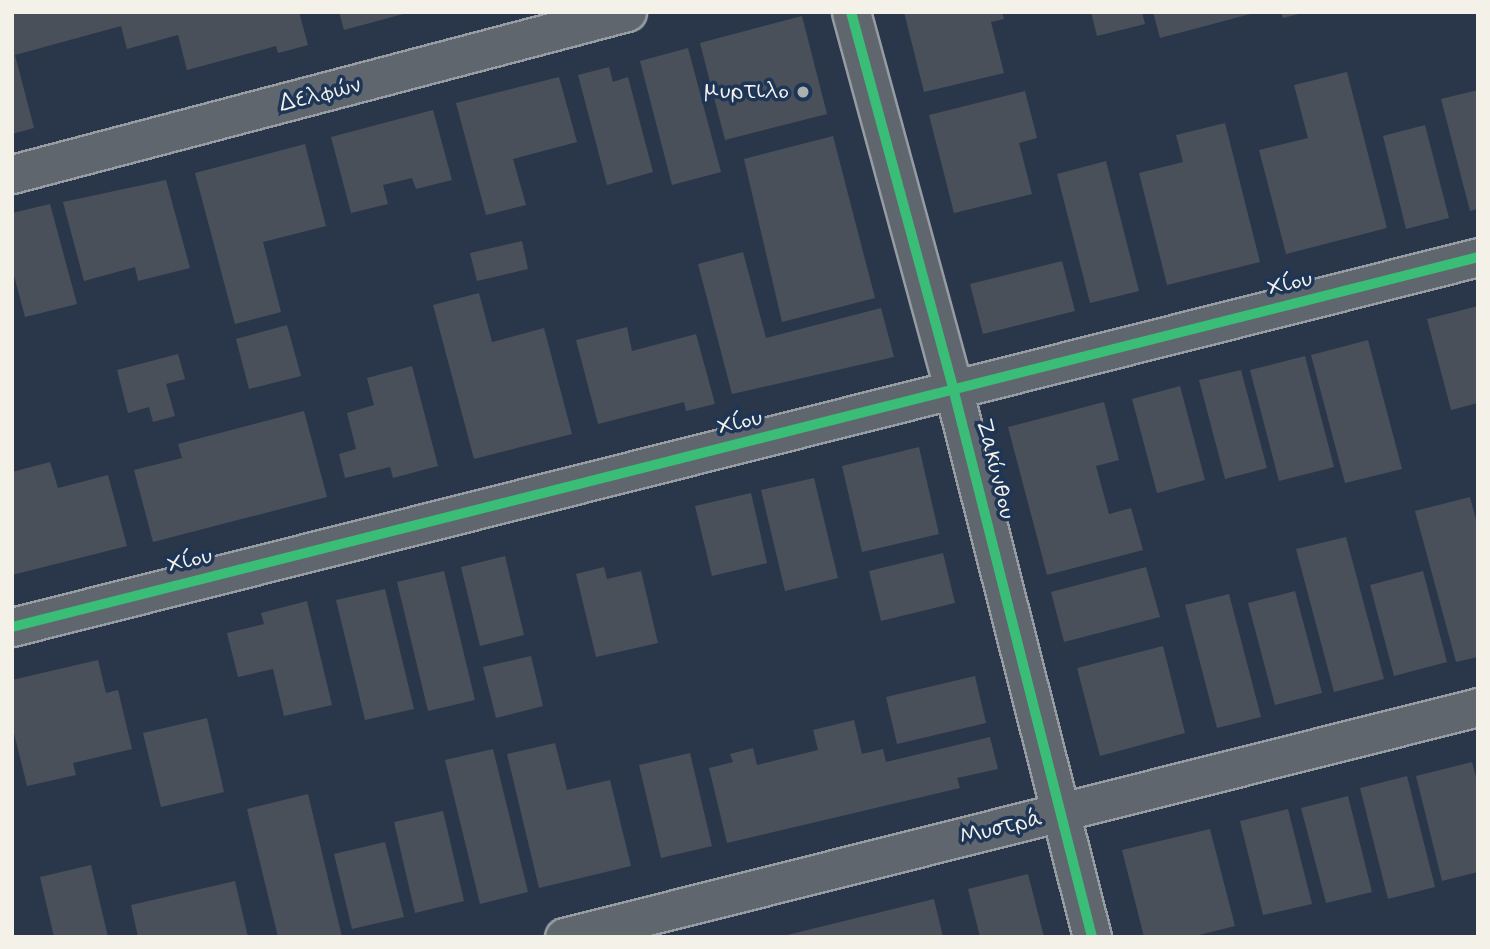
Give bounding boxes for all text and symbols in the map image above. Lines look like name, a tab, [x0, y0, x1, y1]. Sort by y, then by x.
street label: Δελφών	[276, 71, 364, 119]
place label: μυρτιλο	[704, 78, 789, 106]
marker: μυρτιλο	[795, 84, 811, 100]
street label: Χίου	[1264, 265, 1316, 303]
street label: Χίου	[714, 404, 766, 442]
street label: Ζακύνθου	[969, 416, 1021, 522]
street label: Χίου	[164, 542, 216, 580]
street label: Μυστρά	[957, 804, 1045, 852]

